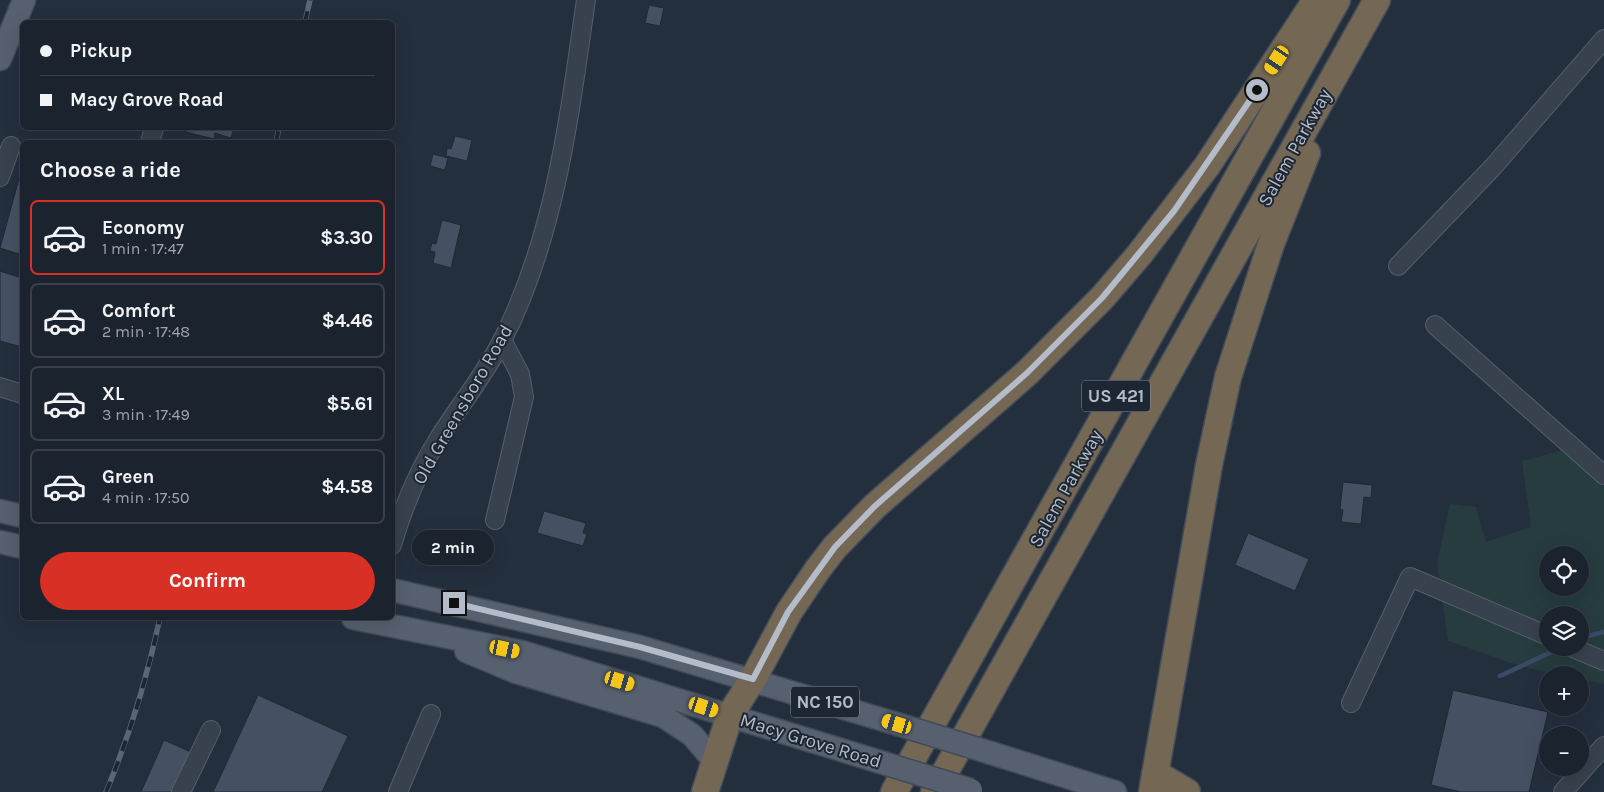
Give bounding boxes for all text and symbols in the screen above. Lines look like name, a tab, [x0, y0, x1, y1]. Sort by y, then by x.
text: Pickup	[70, 40, 132, 62]
car	[1262, 43, 1291, 77]
route start	[1246, 79, 1268, 101]
street label: Salem Parkway	[1254, 85, 1336, 210]
text: Macy Grove Road	[70, 89, 224, 111]
text: Choose a ride	[40, 157, 181, 183]
icon: car	[42, 215, 87, 260]
text: Economy	[102, 217, 184, 239]
text: $3.30	[320, 227, 373, 249]
text: 1 min · 17:47	[102, 239, 184, 258]
icon: car	[42, 298, 87, 343]
text: Comfort	[102, 300, 176, 322]
text: $4.46	[322, 310, 373, 332]
street label: Old Greensboro Road	[408, 321, 518, 488]
text: 2 min · 17:48	[102, 322, 190, 341]
icon: car	[42, 381, 87, 426]
road number: US 421	[1082, 381, 1150, 412]
text: XL	[102, 383, 124, 405]
text: $5.61	[326, 393, 373, 415]
text: 3 min · 17:49	[102, 405, 190, 424]
street label: Salem Parkway	[1025, 426, 1107, 551]
icon: car	[42, 464, 87, 509]
text: Green	[102, 466, 154, 488]
text: $4.58	[321, 476, 373, 498]
text: 4 min · 17:50	[102, 488, 190, 507]
callout: 2 min	[413, 530, 495, 566]
text: 2 min	[431, 538, 475, 557]
map controls	[1539, 546, 1589, 776]
button: locate	[1539, 546, 1589, 596]
button: Confirm	[40, 552, 375, 610]
route end	[443, 592, 465, 614]
button: layers	[1539, 606, 1589, 656]
car	[488, 639, 521, 659]
button: +	[1539, 666, 1589, 716]
car	[603, 669, 636, 693]
road number: NC 150	[791, 686, 859, 718]
car	[687, 695, 720, 719]
street label: Macy Grove Road	[737, 709, 884, 773]
car	[880, 712, 913, 736]
button: −	[1539, 726, 1589, 776]

